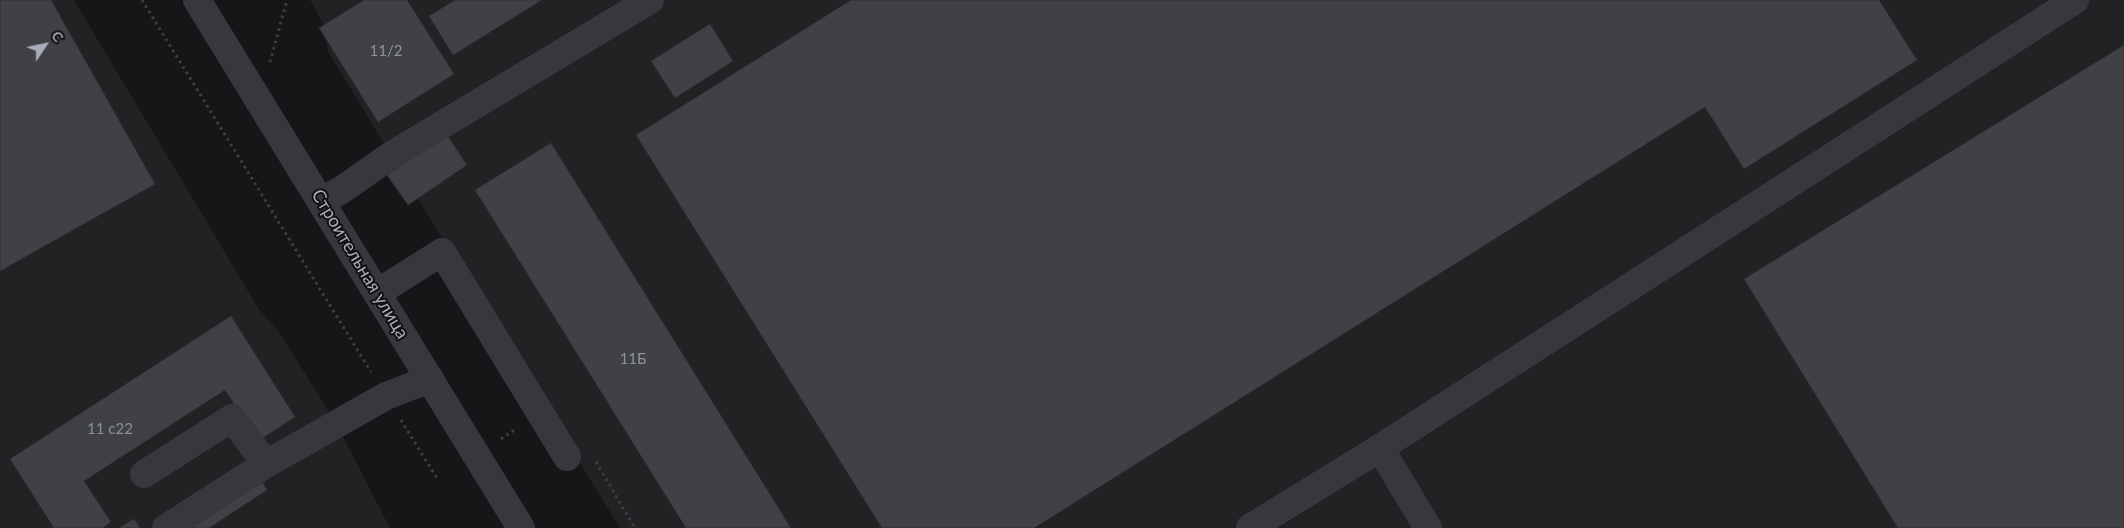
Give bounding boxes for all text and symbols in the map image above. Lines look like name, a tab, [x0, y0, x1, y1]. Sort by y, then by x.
north arrow	[20, 20, 70, 70]
text: С	[48, 28, 67, 45]
house number: 11/2	[370, 42, 402, 60]
street label: Строительная улица	[307, 185, 413, 343]
house number: 11Б	[620, 350, 646, 368]
house number: 11 с22	[87, 420, 133, 438]

